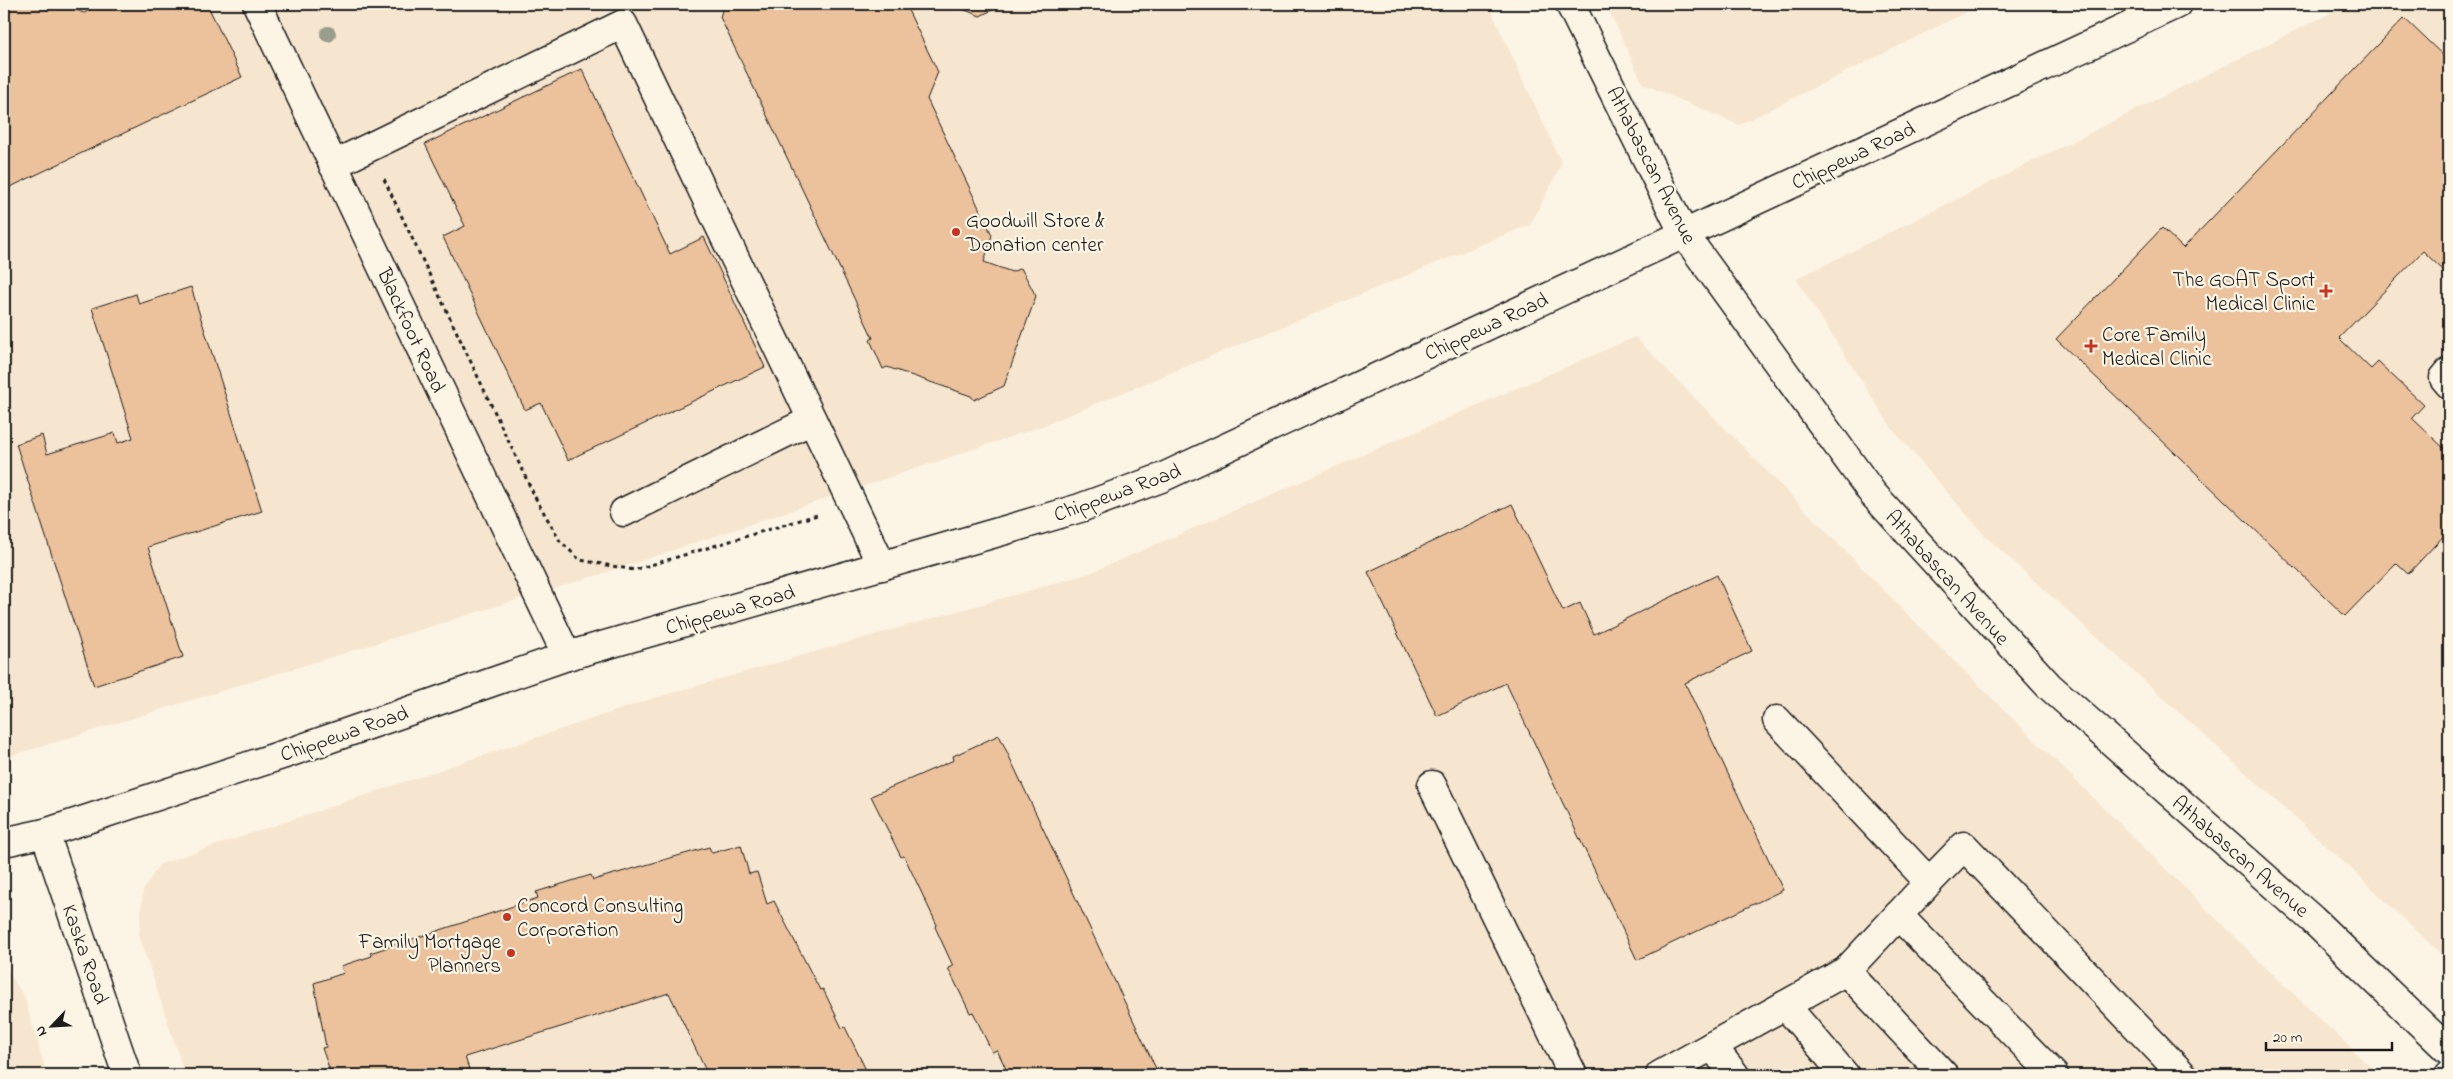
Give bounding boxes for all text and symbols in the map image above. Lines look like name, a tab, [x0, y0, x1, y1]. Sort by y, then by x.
street label: Athabascan Avenue	[1597, 82, 1703, 251]
street label: Chippewa Road	[1787, 115, 1921, 199]
place label: Goodwill Store & Donation center	[965, 207, 1105, 261]
marker: Goodwill Store & Donation center	[950, 226, 962, 238]
street label: Blackfoot Road	[368, 263, 452, 398]
place label: The GOAT Sport Medical Clinic	[2172, 266, 2316, 320]
marker: The GOAT Sport Medical Clinic	[2319, 284, 2333, 298]
street label: Chippewa Road	[1420, 286, 1554, 370]
place label: Core Family Medical Clinic	[2102, 321, 2212, 375]
marker: Core Family Medical Clinic	[2084, 339, 2098, 353]
street label: Chippewa Road	[1050, 457, 1186, 531]
street label: Athabascan Avenue	[1877, 504, 2016, 653]
street label: Chippewa Road	[662, 578, 799, 644]
street label: Chippewa Road	[277, 699, 413, 771]
street label: Athabascan Avenue	[2164, 789, 2315, 926]
place label: Concord Consulting Corporation	[517, 892, 683, 946]
street label: Kaska Road	[53, 901, 115, 1009]
marker: Concord Consulting Corporation	[501, 911, 513, 923]
place label: Family Mortgage Planners	[358, 928, 502, 982]
marker: Family Mortgage Planners	[505, 947, 517, 959]
north arrow	[28, 1002, 78, 1052]
scale bar	[2266, 1019, 2392, 1051]
text: N	[30, 1022, 53, 1040]
text: 20 m	[2273, 1027, 2303, 1049]

